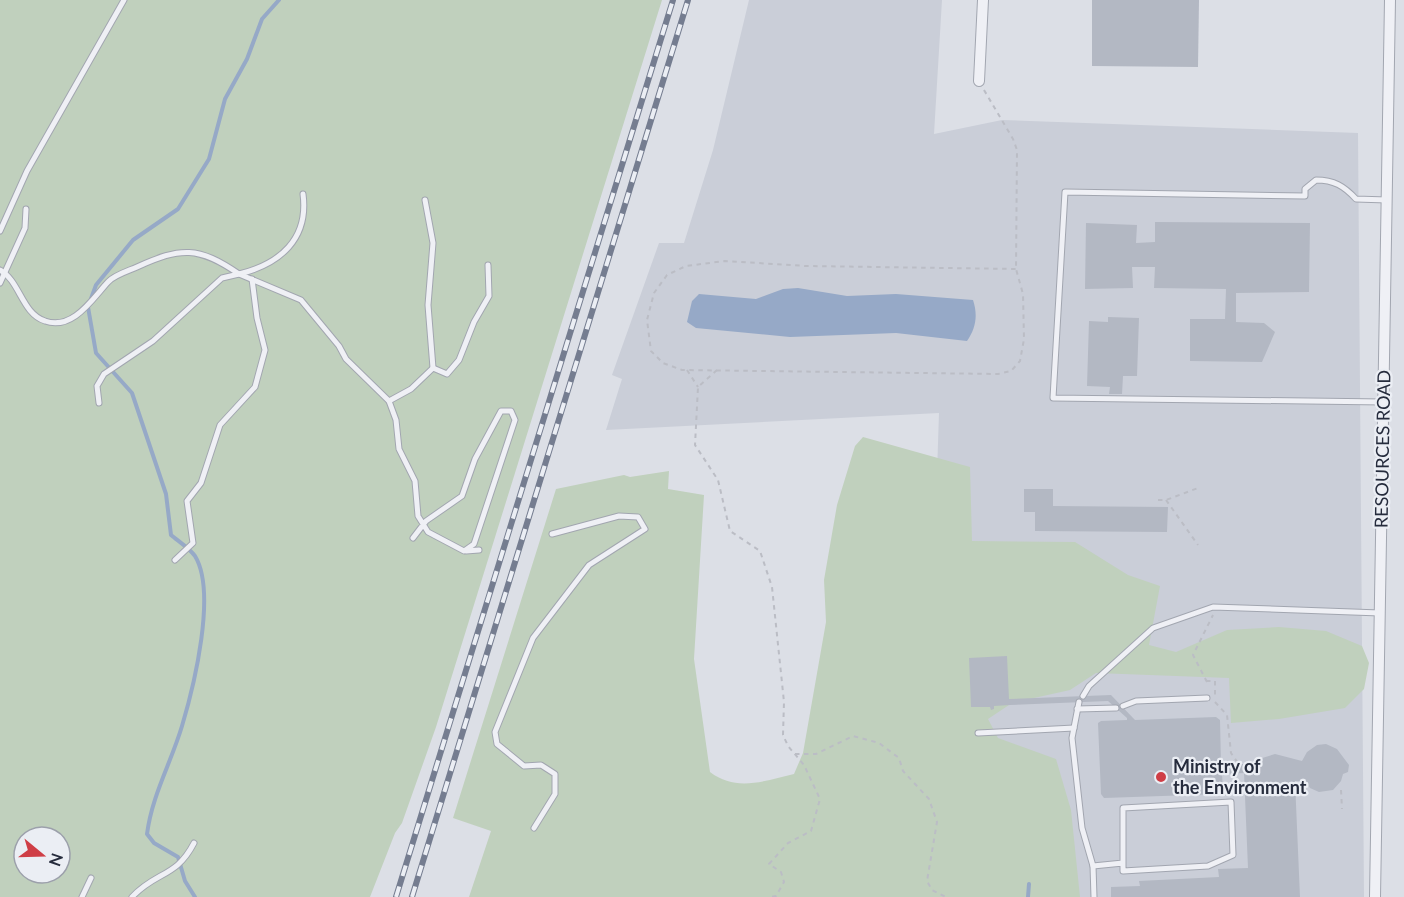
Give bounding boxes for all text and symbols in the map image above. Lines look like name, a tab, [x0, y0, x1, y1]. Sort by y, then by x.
street label: RESOURCES ROAD	[1370, 370, 1394, 528]
place label: Ministry of the Environment	[1173, 755, 1307, 798]
marker: Ministry of the Environment	[1154, 770, 1168, 784]
north arrow	[12, 825, 72, 885]
text: N	[46, 851, 68, 869]

